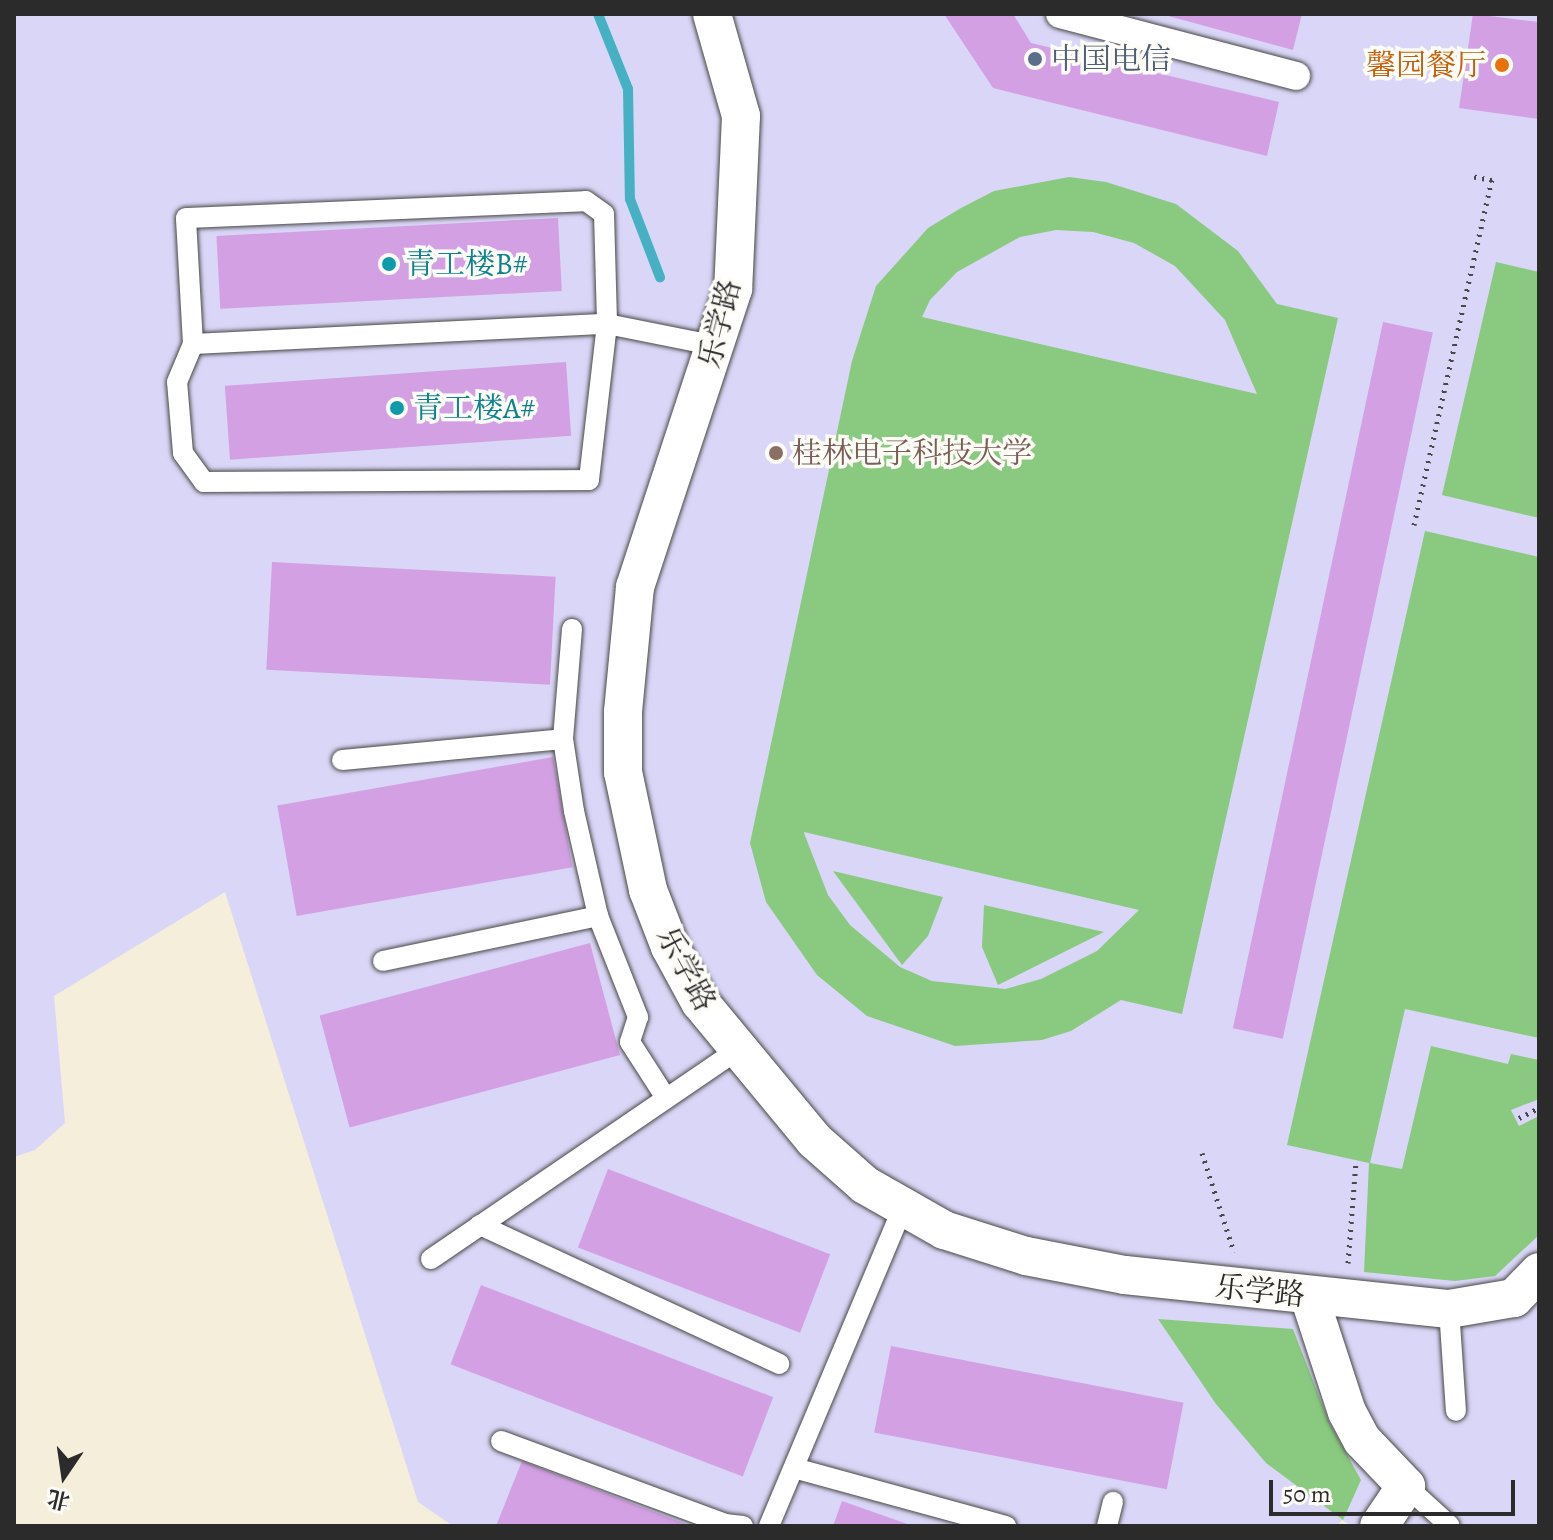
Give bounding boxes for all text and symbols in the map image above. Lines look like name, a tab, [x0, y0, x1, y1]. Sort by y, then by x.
place label: 中国电信	[1051, 41, 1171, 77]
place label: 馨园餐厅	[1366, 47, 1486, 83]
marker: 中国电信	[1026, 50, 1044, 68]
marker: 馨园餐厅	[1493, 56, 1511, 74]
place label: 青工楼B#	[405, 246, 528, 282]
marker: 青工楼B#	[380, 255, 398, 273]
street label: 乐学路	[692, 276, 748, 372]
place label: 青工楼A#	[413, 390, 535, 426]
marker: 青工楼A#	[388, 399, 406, 417]
place label: 桂林电子科技大学	[792, 435, 1032, 471]
marker: 桂林电子科技大学	[767, 444, 785, 462]
street label: 乐学路	[649, 921, 723, 1017]
street label: 乐学路	[1213, 1268, 1307, 1314]
north arrow	[24, 1436, 104, 1516]
scale bar	[1273, 1464, 1519, 1514]
text: 50 m	[1283, 1478, 1331, 1510]
text: 北	[45, 1482, 73, 1516]

